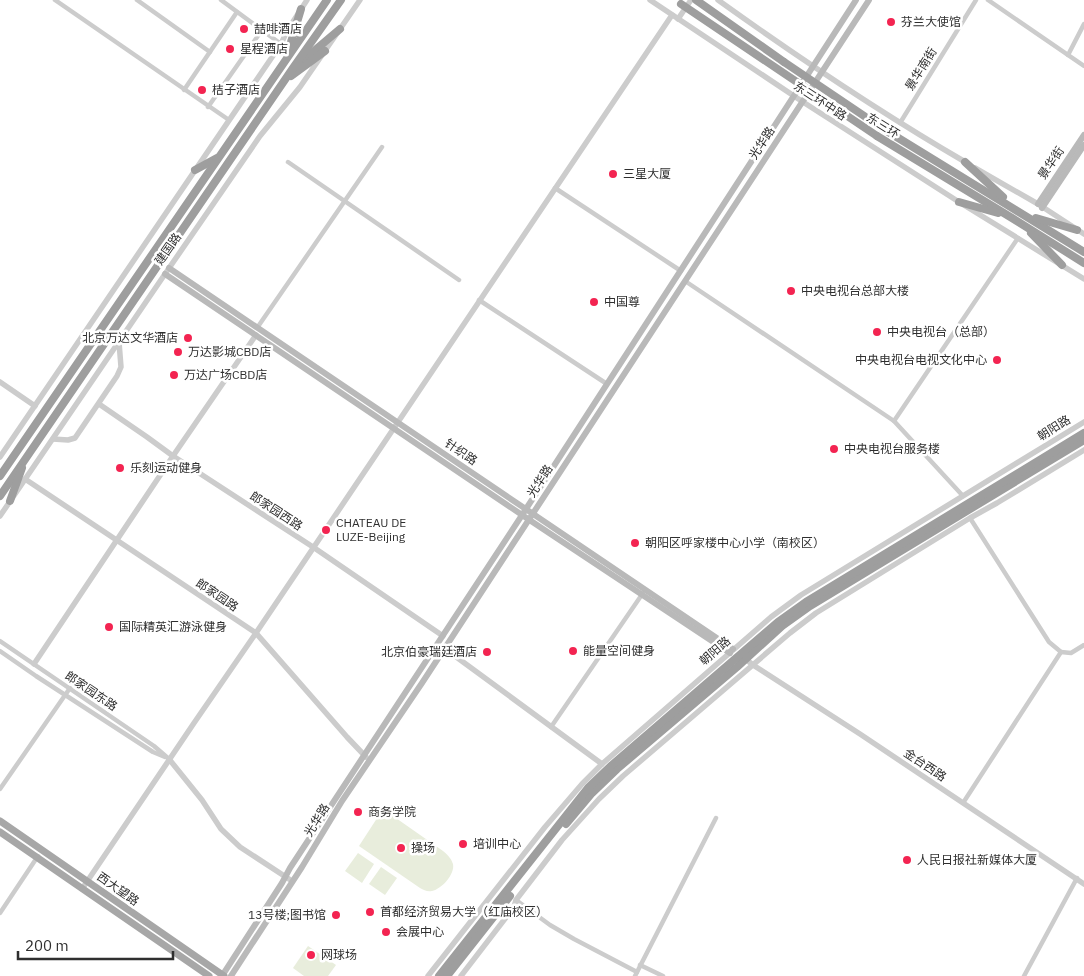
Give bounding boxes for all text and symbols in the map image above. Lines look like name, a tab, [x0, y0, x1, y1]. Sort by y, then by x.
place label: 芬兰大使馆	[901, 14, 961, 29]
marker: 芬兰大使馆	[885, 16, 897, 28]
place label: 喆啡酒店	[254, 21, 302, 36]
marker: 喆啡酒店	[238, 23, 250, 35]
place label: 星程酒店	[240, 41, 288, 56]
marker: 星程酒店	[224, 43, 236, 55]
street label: 景华南街	[901, 44, 940, 93]
street label: 东三环中路	[791, 78, 850, 123]
place label: 桔子酒店	[212, 82, 260, 97]
marker: 桔子酒店	[196, 84, 208, 96]
street label: 东三环	[864, 110, 903, 141]
street label: 光华路	[745, 124, 778, 162]
street label: 景华街	[1034, 144, 1067, 182]
place label: 三星大厦	[623, 166, 671, 181]
marker: 三星大厦	[607, 168, 619, 180]
street label: 建国路	[151, 230, 184, 268]
place label: 中央电视台总部大楼	[801, 283, 909, 298]
marker: 中央电视台总部大楼	[785, 285, 797, 297]
place label: 中国尊	[604, 294, 640, 309]
marker: 中国尊	[588, 296, 600, 308]
place label: 中央电视台（总部）	[887, 324, 995, 339]
marker: 中央电视台（总部）	[871, 326, 883, 338]
place label: 北京万达文华酒店	[82, 330, 178, 345]
marker: 北京万达文华酒店	[182, 332, 194, 344]
place label: 万达影城CBD店	[188, 344, 271, 359]
marker: 万达影城CBD店	[172, 346, 184, 358]
place label: 中央电视台电视文化中心	[855, 352, 987, 367]
marker: 中央电视台电视文化中心	[991, 354, 1003, 366]
place label: 万达广场CBD店	[184, 367, 267, 382]
marker: 万达广场CBD店	[168, 369, 180, 381]
street label: 朝阳路	[1034, 412, 1073, 443]
street label: 针织路	[442, 435, 480, 468]
place label: 中央电视台服务楼	[844, 441, 940, 456]
marker: 中央电视台服务楼	[828, 443, 840, 455]
place label: 乐刻运动健身	[130, 460, 202, 475]
marker: 乐刻运动健身	[114, 462, 126, 474]
street label: 光华路	[523, 462, 556, 500]
street label: 郎家园西路	[247, 488, 306, 533]
place label: CHATEAU DE LUZE-Beijing	[336, 515, 406, 544]
marker: CHATEAU DE LUZE-Beijing	[320, 524, 332, 536]
place label: 朝阳区呼家楼中心小学（南校区）	[645, 535, 825, 550]
marker: 朝阳区呼家楼中心小学（南校区）	[629, 537, 641, 549]
street label: 郎家园路	[193, 575, 241, 614]
place label: 国际精英汇游泳健身	[119, 619, 227, 634]
marker: 国际精英汇游泳健身	[103, 621, 115, 633]
street label: 朝阳路	[696, 633, 733, 668]
place label: 能量空间健身	[583, 643, 655, 658]
place label: 北京伯豪瑞廷酒店	[381, 644, 477, 659]
marker: 能量空间健身	[567, 645, 579, 657]
marker: 北京伯豪瑞廷酒店	[481, 646, 493, 658]
street label: 郎家园东路	[62, 668, 120, 714]
street label: 金台西路	[901, 745, 949, 784]
street label: 光华路	[301, 800, 332, 839]
place label: 商务学院	[368, 804, 416, 819]
marker: 商务学院	[352, 806, 364, 818]
place label: 培训中心	[473, 836, 521, 851]
marker: 培训中心	[457, 838, 469, 850]
place label: 操场	[411, 840, 435, 855]
marker: 操场	[395, 842, 407, 854]
place label: 人民日报社新媒体大厦	[917, 852, 1037, 867]
marker: 人民日报社新媒体大厦	[901, 854, 913, 866]
street label: 西大望路	[94, 869, 142, 909]
place label: 首都经济贸易大学（红庙校区）	[380, 904, 548, 919]
marker: 首都经济贸易大学（红庙校区）	[364, 906, 376, 918]
place label: 13号楼;图书馆	[248, 907, 326, 922]
marker: 13号楼;图书馆	[330, 909, 342, 921]
place label: 会展中心	[396, 924, 444, 939]
marker: 会展中心	[380, 926, 392, 938]
scale bar	[18, 928, 172, 960]
text: 200 m	[25, 936, 69, 955]
place label: 网球场	[321, 947, 357, 962]
marker: 网球场	[305, 949, 317, 961]

